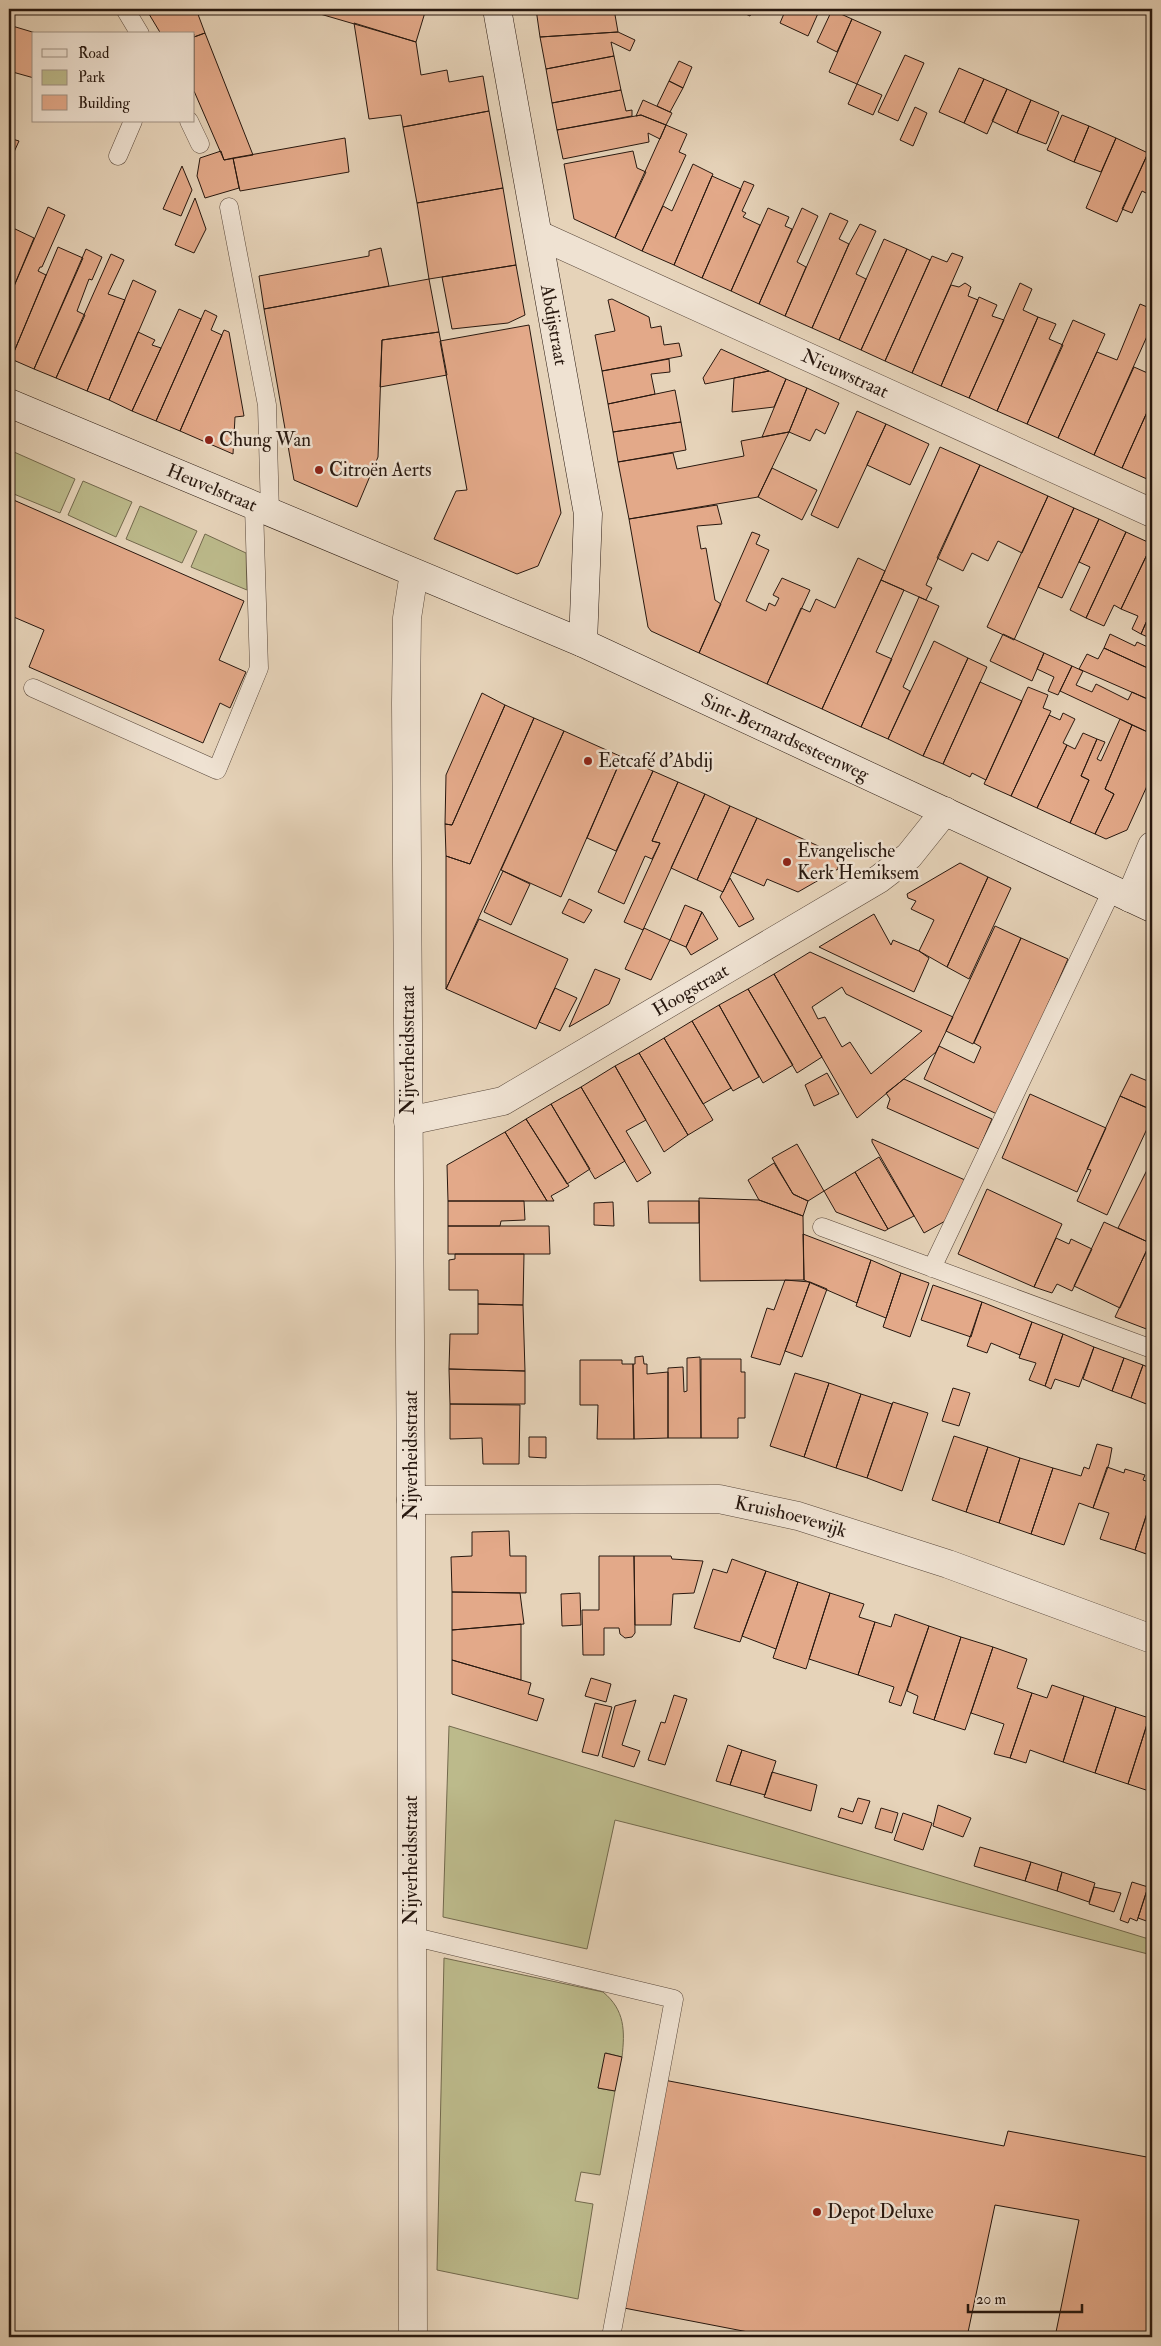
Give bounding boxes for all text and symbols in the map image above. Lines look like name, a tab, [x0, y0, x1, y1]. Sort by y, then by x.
legend	[32, 32, 195, 122]
text: Road	[78, 44, 110, 63]
text: Park	[78, 68, 105, 87]
text: Building	[78, 94, 130, 113]
street label: Abdijstraat	[535, 282, 573, 367]
street label: Nieuwstraat	[798, 344, 892, 404]
place label: Chung Wan	[219, 428, 311, 452]
marker: Chung Wan	[203, 434, 215, 446]
street label: Heuvelstraat	[163, 458, 261, 517]
place label: Citroën Aerts	[329, 458, 432, 482]
marker: Citroën Aerts	[313, 464, 325, 476]
street label: Sint-Bernardsesteenweg	[697, 688, 873, 787]
place label: Eetcafé d'Abdij	[598, 749, 713, 773]
marker: Eetcafé d'Abdij	[582, 755, 594, 767]
place label: Evangelische Kerk Hemiksem	[797, 839, 920, 885]
marker: Evangelische Kerk Hemiksem	[781, 856, 793, 868]
street label: Hoogstraat	[648, 958, 733, 1022]
street label: Nijverheidsstraat	[396, 985, 420, 1115]
street label: Nijverheidsstraat	[399, 1390, 423, 1520]
street label: Kruishoevewijk	[733, 1491, 850, 1543]
street label: Nijverheidsstraat	[399, 1795, 423, 1925]
place label: Depot Deluxe	[827, 2200, 934, 2225]
marker: Depot Deluxe	[811, 2206, 823, 2218]
scale bar	[968, 2281, 1082, 2313]
text: 20 m	[976, 2290, 1006, 2309]

